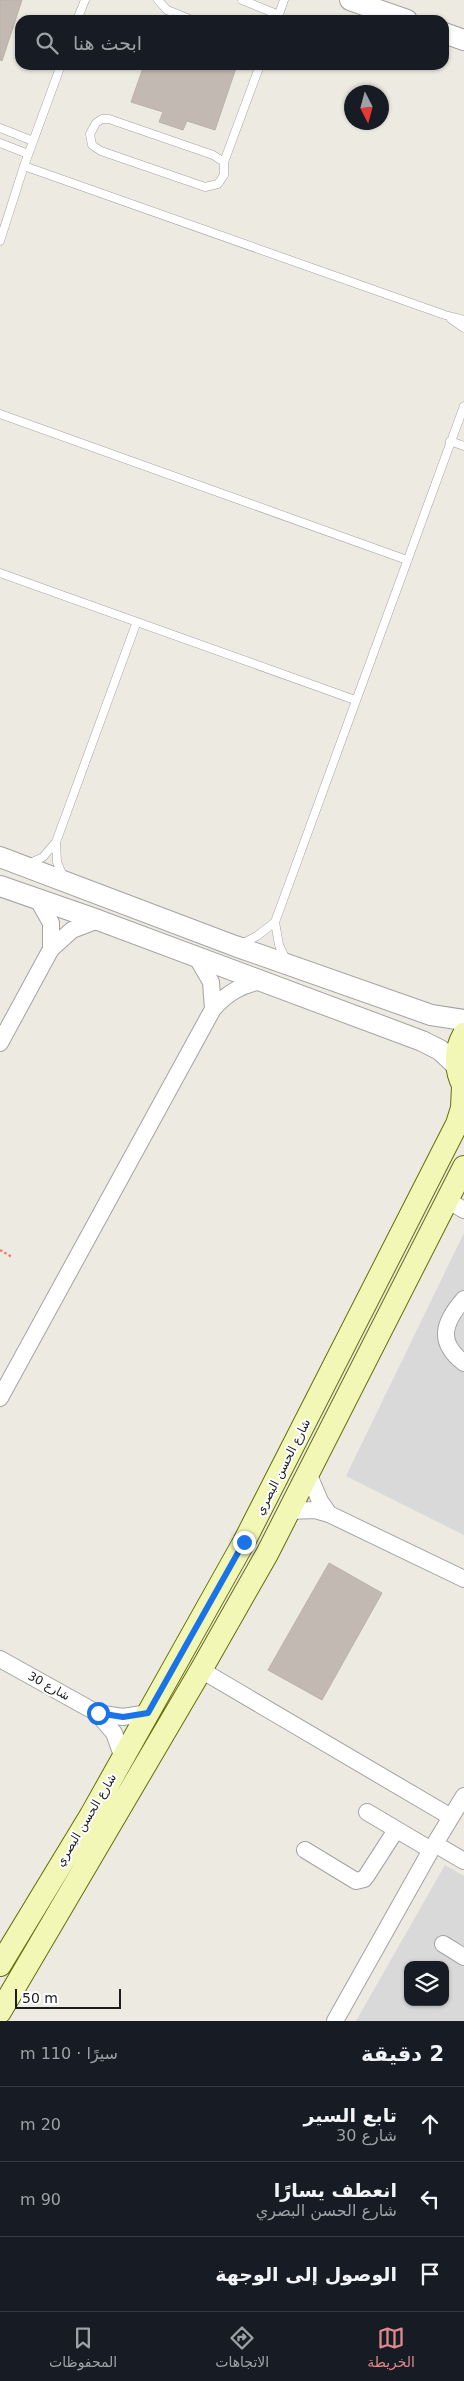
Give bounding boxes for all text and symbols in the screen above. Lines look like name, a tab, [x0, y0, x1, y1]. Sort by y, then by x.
search box	[15, 15, 449, 70]
icon: search	[33, 29, 61, 57]
text: ابحث هنا	[73, 32, 142, 54]
north arrow	[344, 85, 389, 130]
street label: شارع الحسن البصري	[253, 1417, 314, 1518]
route end	[233, 1531, 256, 1554]
street label: شارع 30	[25, 1669, 72, 1704]
route start	[87, 1702, 110, 1725]
street label: شارع الحسن البصري	[53, 1771, 120, 1870]
map controls	[404, 1961, 449, 2006]
button: layers	[404, 1961, 449, 2006]
scale bar	[15, 1986, 121, 2009]
text: 50 m	[22, 1990, 58, 2006]
text: 2 دقيقة	[361, 2042, 444, 2066]
text: سيرًا · 110 m	[20, 2044, 118, 2063]
text: تابع السير	[303, 2104, 397, 2126]
icon: ahead	[416, 2110, 444, 2138]
text: 20 m	[20, 2115, 61, 2134]
text: شارع 30	[336, 2126, 397, 2145]
text: انعطف يسارًا	[274, 2179, 397, 2201]
icon: left	[416, 2185, 444, 2213]
text: 90 m	[20, 2190, 61, 2209]
text: شارع الحسن البصري	[256, 2201, 397, 2220]
icon: arrive	[416, 2260, 444, 2288]
text: الوصول إلى الوجهة	[215, 2263, 397, 2285]
tab: المحفوظات	[49, 2324, 117, 2370]
tab: الاتجاهات	[215, 2324, 269, 2370]
tab: الخريطة	[367, 2324, 415, 2370]

